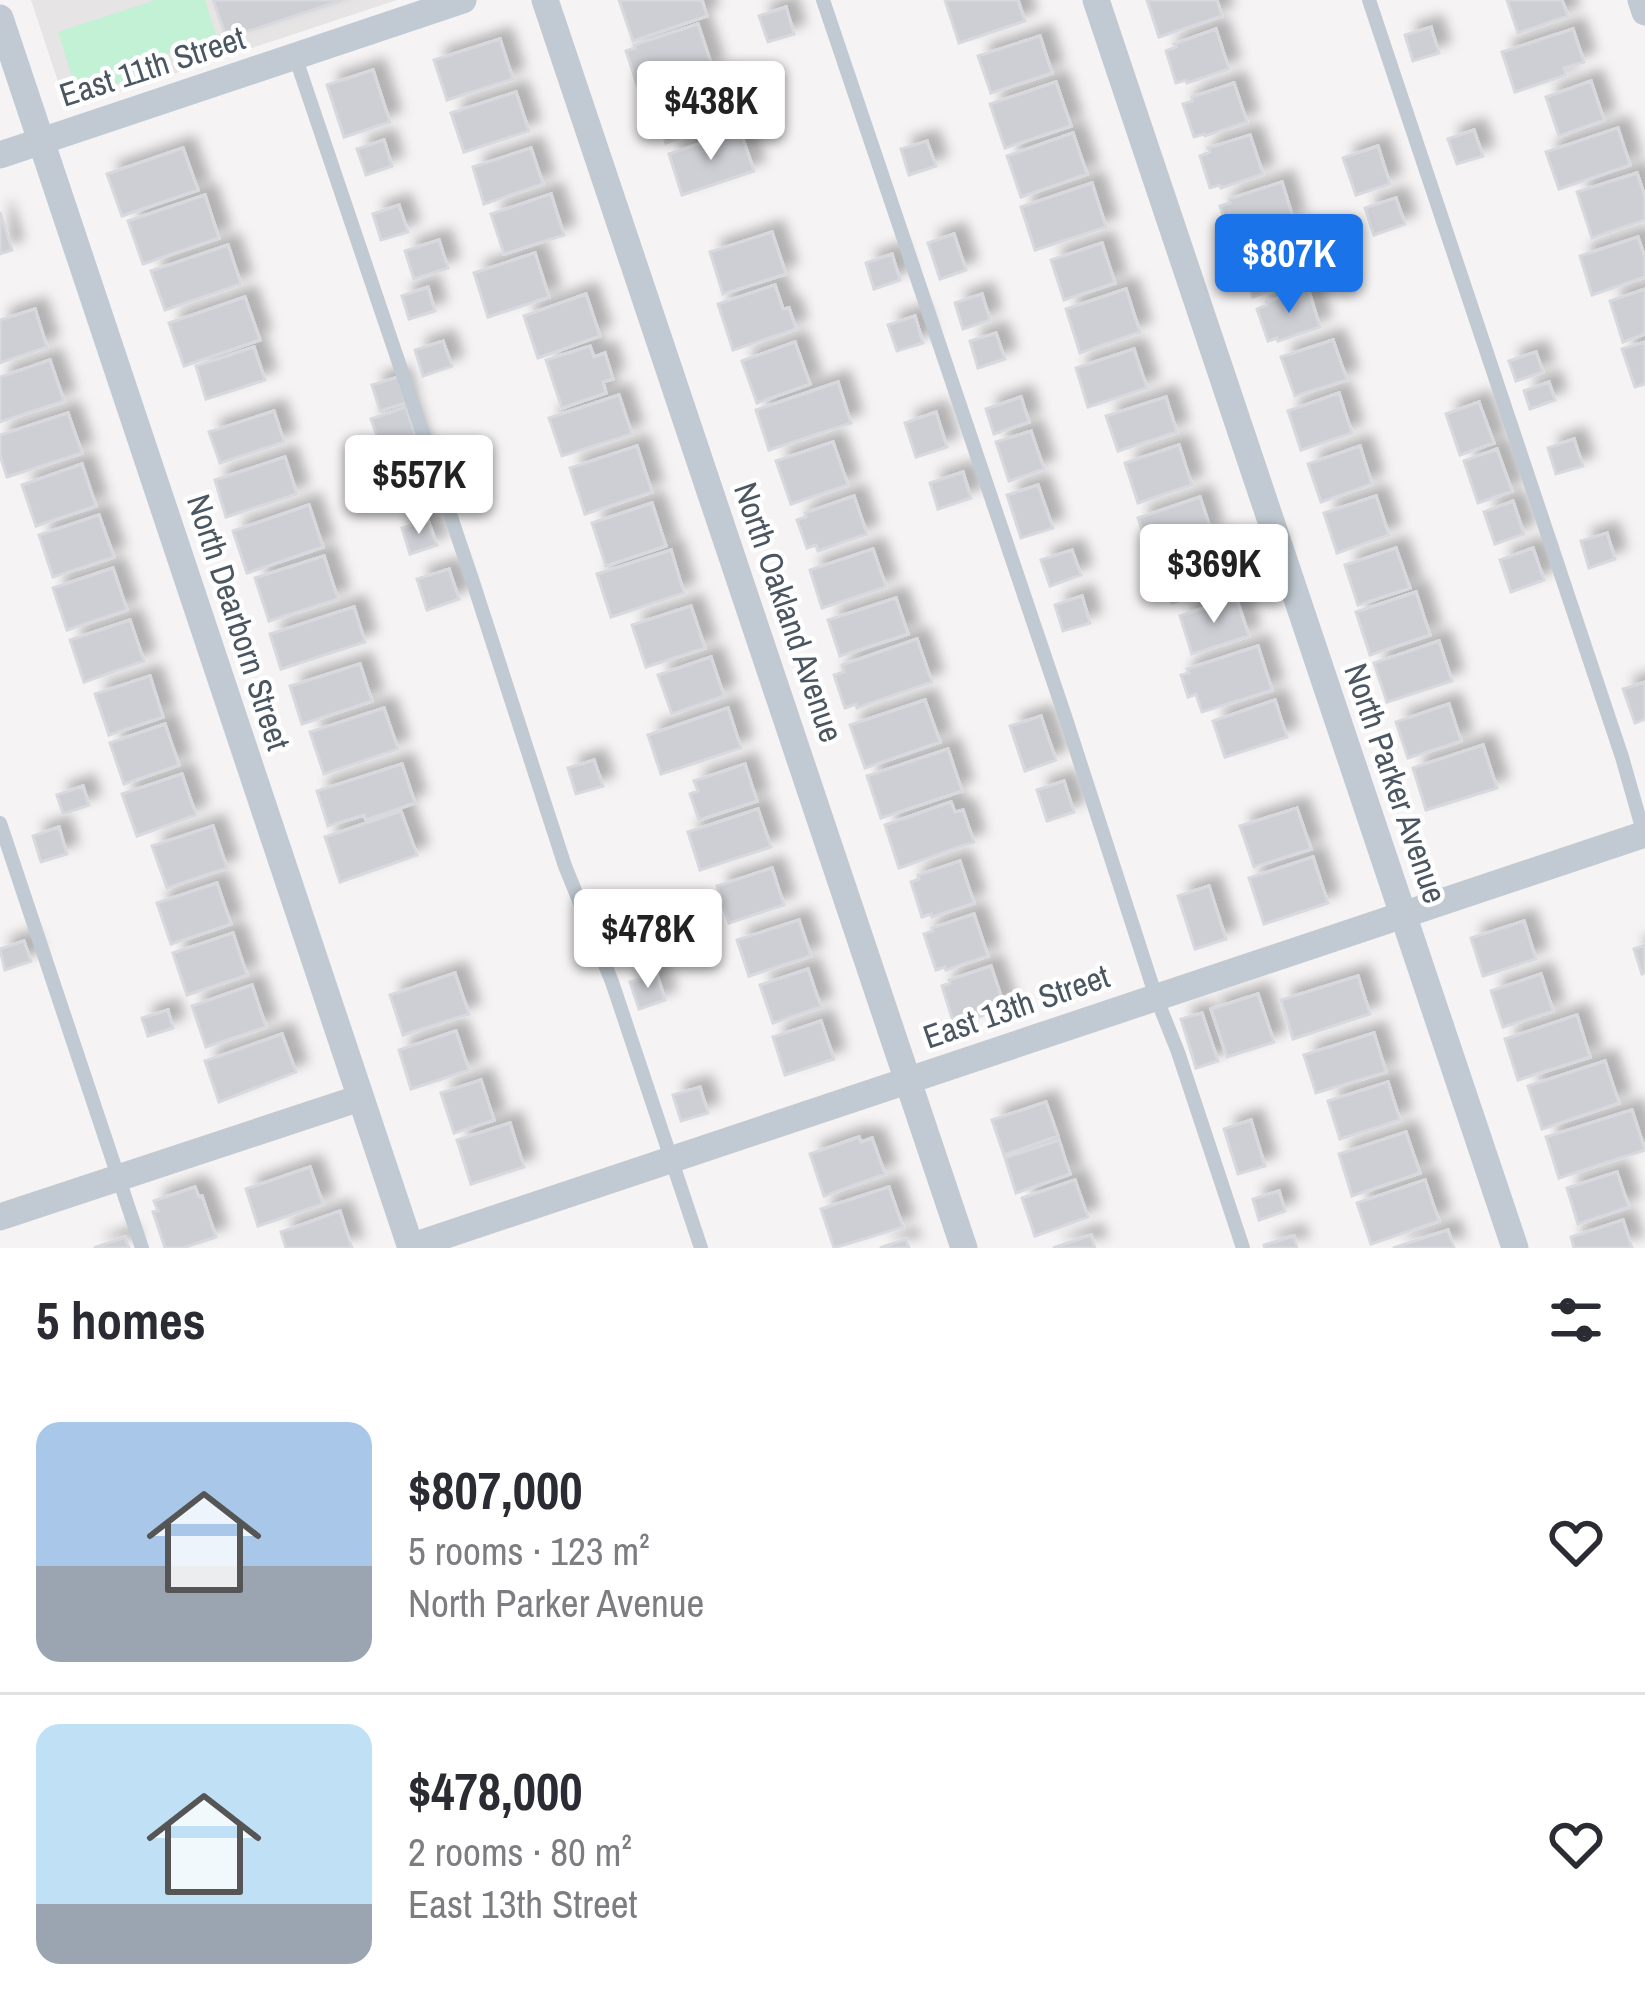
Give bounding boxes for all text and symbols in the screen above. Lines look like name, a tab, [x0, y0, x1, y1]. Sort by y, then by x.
street label: East 11th Street	[54, 15, 250, 117]
pin: $438K	[627, 61, 795, 163]
text: $438K	[664, 74, 758, 126]
pin: $807K	[1205, 214, 1373, 316]
text: $807K	[1242, 227, 1336, 279]
pin: $557K	[335, 435, 503, 537]
text: $557K	[372, 448, 466, 500]
street label: North Oakland Avenue	[724, 476, 854, 748]
street label: North Dearborn Street	[177, 489, 301, 755]
pin: $369K	[1130, 524, 1298, 626]
text: $369K	[1167, 537, 1261, 589]
street label: North Parker Avenue	[1334, 657, 1458, 909]
pin: $478K	[564, 889, 732, 991]
text: $478K	[601, 902, 695, 954]
street label: East 13th Street	[917, 954, 1115, 1058]
text: 5 homes	[36, 1286, 206, 1355]
icon: filters	[1543, 1287, 1609, 1353]
text: $807,000	[408, 1456, 582, 1525]
icon: home	[132, 1470, 276, 1614]
icon: heart	[1543, 1509, 1609, 1575]
text: 5 rooms · 123 m²	[408, 1525, 650, 1577]
text: North Parker Avenue	[408, 1577, 704, 1629]
text: $478,000	[408, 1757, 582, 1826]
icon: home	[132, 1772, 276, 1916]
icon: heart	[1543, 1811, 1609, 1877]
text: 2 rooms · 80 m²	[408, 1826, 632, 1878]
text: East 13th Street	[408, 1878, 637, 1930]

